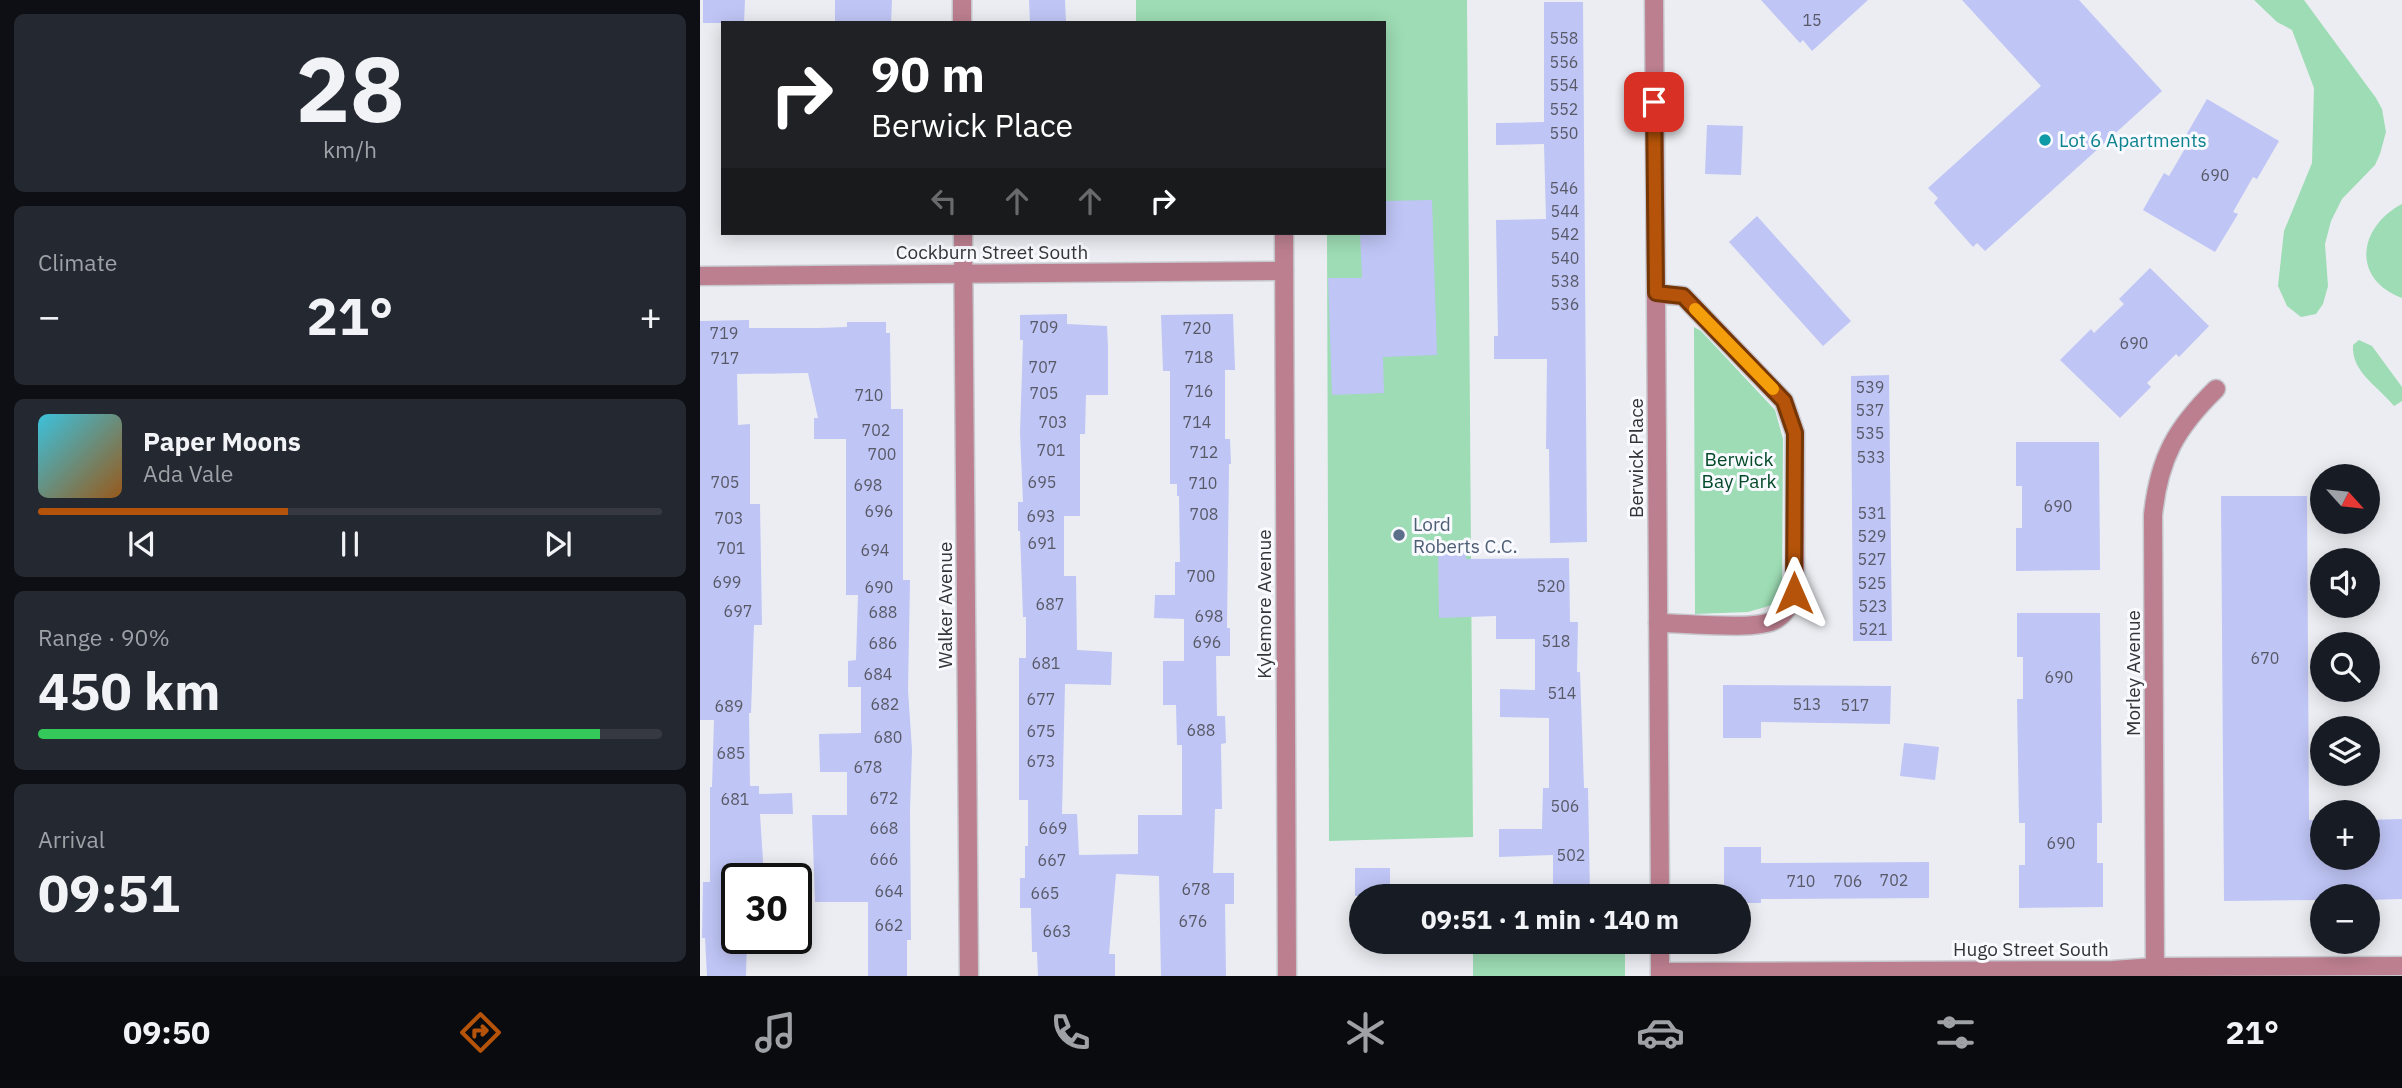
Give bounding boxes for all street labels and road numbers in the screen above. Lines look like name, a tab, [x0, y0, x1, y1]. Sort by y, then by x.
street label: Cockburn Street South	[896, 240, 1088, 264]
street label: Berwick Place	[1624, 398, 1648, 518]
street label: Kylemore Avenue	[1252, 529, 1276, 679]
street label: Walker Avenue	[933, 541, 957, 669]
street label: Morley Avenue	[2121, 610, 2145, 736]
street label: Hugo Street South	[1953, 937, 2109, 961]

